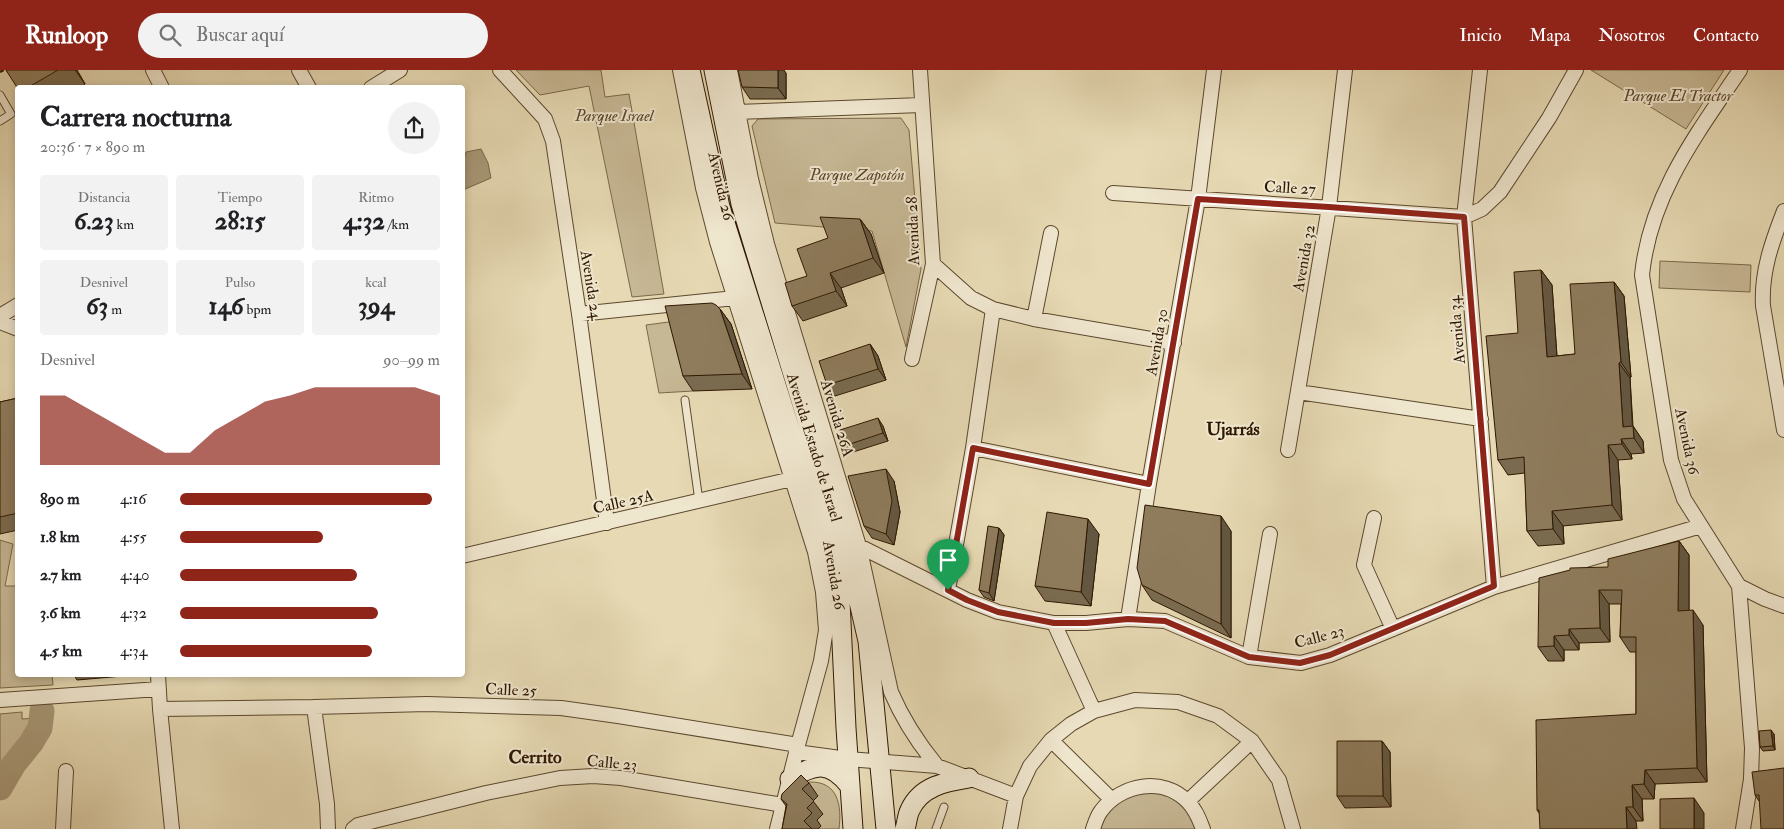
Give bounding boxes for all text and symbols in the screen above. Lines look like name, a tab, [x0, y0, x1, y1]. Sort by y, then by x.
search box	[138, 13, 488, 58]
text: Runloop	[25, 20, 108, 51]
icon: search	[156, 21, 184, 49]
text: Buscar aquí	[196, 23, 284, 47]
text: Inicio	[1459, 24, 1501, 47]
text: Mapa	[1529, 24, 1571, 47]
text: Nosotros	[1599, 24, 1665, 47]
text: Contacto	[1693, 24, 1759, 47]
park label: Parque El Tractor	[1622, 86, 1734, 106]
text: Carrera nocturna	[40, 100, 231, 135]
button: share	[388, 102, 440, 154]
park label: Parque Israel	[574, 106, 655, 126]
text: 20:36 · 7 × 890 m	[40, 137, 145, 157]
street label: Avenida 26	[703, 149, 739, 223]
park label: Parque Zapotón	[808, 165, 905, 185]
street label: Calle 27	[1264, 177, 1317, 199]
text: Distancia	[78, 189, 130, 206]
text: Tiempo	[218, 189, 262, 206]
text: Ritmo	[358, 189, 394, 206]
street label: Avenida 28	[902, 196, 924, 267]
text: 6.23	[74, 206, 114, 237]
text: 28:15	[215, 206, 265, 237]
text: 4:32	[343, 206, 385, 237]
text: km	[114, 216, 134, 233]
text: /km	[385, 216, 409, 233]
street label: Avenida 32	[1288, 223, 1320, 294]
street label: Avenida 24	[575, 248, 607, 323]
text: Desnivel	[80, 274, 128, 291]
text: Pulso	[225, 274, 255, 291]
text: kcal	[365, 274, 387, 291]
text: 63	[86, 291, 108, 322]
text: 146	[209, 291, 244, 322]
text: 394	[358, 291, 394, 322]
street label: Avenida 34	[1444, 294, 1470, 366]
text: m	[108, 301, 122, 318]
text: bpm	[244, 301, 271, 318]
street label: Avenida 30	[1141, 307, 1173, 378]
text: Desnivel	[40, 350, 95, 370]
text: 90–99 m	[383, 350, 440, 370]
street label: Avenida Estado de Israel	[782, 370, 846, 524]
street label: Avenida 26A	[816, 376, 858, 459]
street label: Avenida 36	[1670, 405, 1704, 477]
district label: Ujarrás	[1206, 418, 1260, 441]
street label: Calle 25A	[591, 485, 656, 519]
text: 890 m	[40, 489, 80, 509]
text: 4:16	[120, 489, 146, 509]
text: 1.8 km	[40, 527, 80, 547]
text: 4:55	[120, 527, 147, 547]
street label: Avenida 26	[818, 538, 850, 612]
pin	[927, 539, 969, 590]
icon: arrive	[934, 546, 962, 574]
text: 2.7 km	[40, 565, 81, 585]
text: 4:40	[120, 565, 149, 585]
text: 3.6 km	[40, 603, 81, 623]
text: 4:32	[120, 603, 147, 623]
street label: Calle 23	[1292, 621, 1346, 653]
text: 4.5 km	[40, 641, 82, 661]
text: 4:34	[120, 641, 147, 661]
street label: Calle 25	[485, 679, 537, 701]
district label: Cerrito	[508, 746, 562, 769]
street label: Calle 23	[586, 751, 638, 775]

